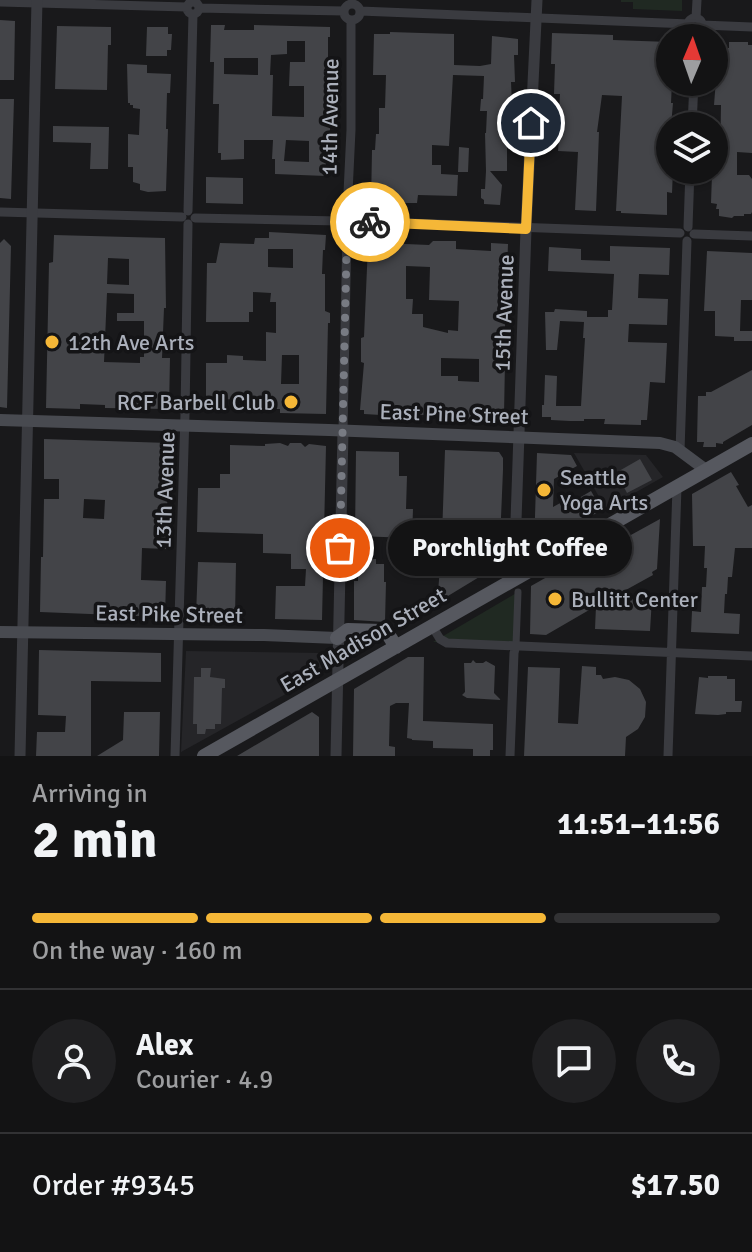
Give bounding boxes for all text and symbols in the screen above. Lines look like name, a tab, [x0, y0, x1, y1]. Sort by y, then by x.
north arrow	[656, 24, 728, 96]
map controls	[656, 24, 728, 184]
street label: 14th Avenue	[315, 58, 345, 176]
pin	[497, 89, 565, 157]
icon: home	[509, 101, 553, 145]
button: layers	[656, 112, 728, 184]
courier	[330, 182, 410, 262]
icon: bike	[348, 200, 392, 244]
street label: 15th Avenue	[488, 254, 520, 372]
place label: 12th Ave Arts	[68, 329, 194, 356]
marker: 12th Ave Arts	[43, 333, 61, 351]
place label: RCF Barbell Club	[117, 389, 275, 416]
marker: RCF Barbell Club	[282, 393, 300, 411]
street label: East Pine Street	[379, 398, 529, 430]
street label: 13th Avenue	[149, 431, 181, 549]
place label: Seattle Yoga Arts	[560, 464, 648, 516]
marker: Seattle Yoga Arts	[535, 481, 553, 499]
pin	[306, 514, 374, 582]
callout: Porchlight Coffee	[388, 520, 632, 576]
icon: bag	[318, 526, 362, 570]
text: Porchlight Coffee	[412, 532, 608, 564]
street label: East Madison Street	[275, 581, 451, 698]
place label: Bullitt Center	[571, 586, 698, 613]
marker: Bullitt Center	[546, 590, 564, 608]
street label: East Pike Street	[95, 599, 243, 629]
text: Arriving in	[32, 778, 148, 810]
text: 11:51–11:56	[557, 806, 720, 843]
text: 2 min	[32, 808, 158, 872]
text: On the way · 160 m	[32, 935, 242, 967]
button: person	[32, 1019, 116, 1103]
button: chat	[532, 1019, 616, 1103]
button: phone	[636, 1019, 720, 1103]
text: Alex	[136, 1027, 193, 1064]
text: Courier · 4.9	[136, 1064, 273, 1096]
text: Order #9345	[32, 1167, 195, 1204]
text: $17.50	[630, 1167, 720, 1204]

